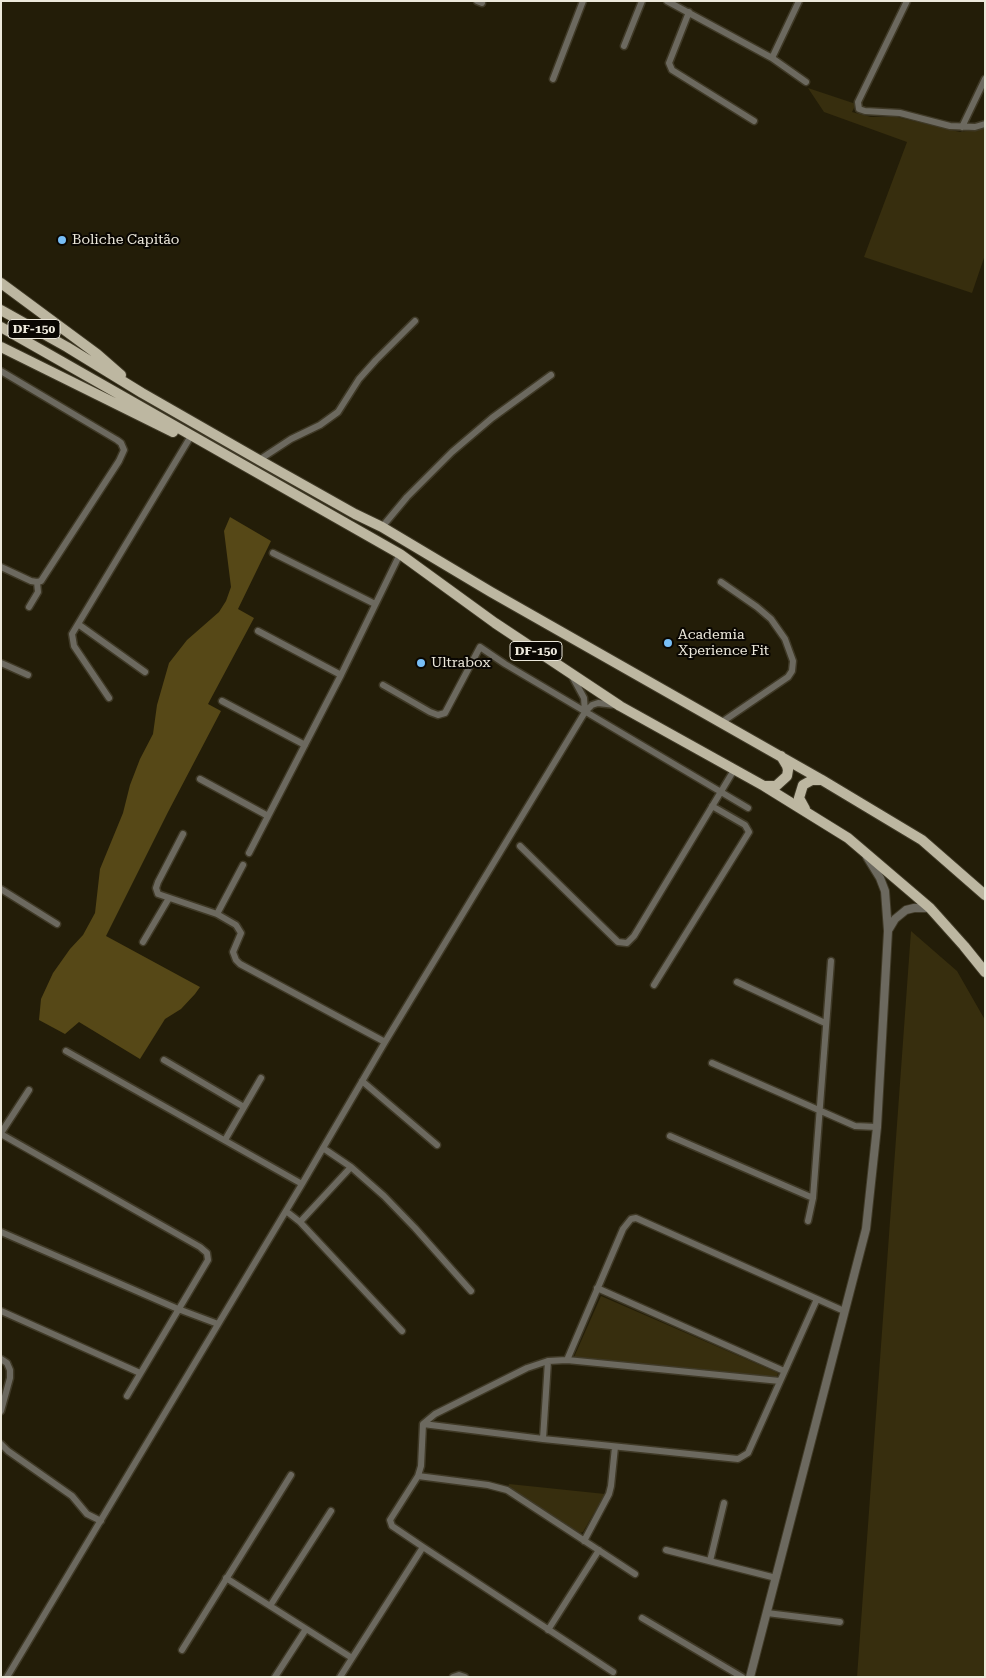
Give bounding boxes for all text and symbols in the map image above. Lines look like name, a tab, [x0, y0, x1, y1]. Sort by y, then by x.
place label: Boliche Capitão	[72, 232, 179, 248]
marker: Boliche Capitão	[56, 234, 68, 246]
road number: DF-150	[8, 320, 60, 338]
place label: Academia Xperience Fit	[678, 627, 769, 660]
marker: Academia Xperience Fit	[662, 637, 674, 649]
road number: DF-150	[510, 641, 562, 660]
place label: Ultrabox	[431, 655, 491, 671]
marker: Ultrabox	[415, 657, 427, 669]

